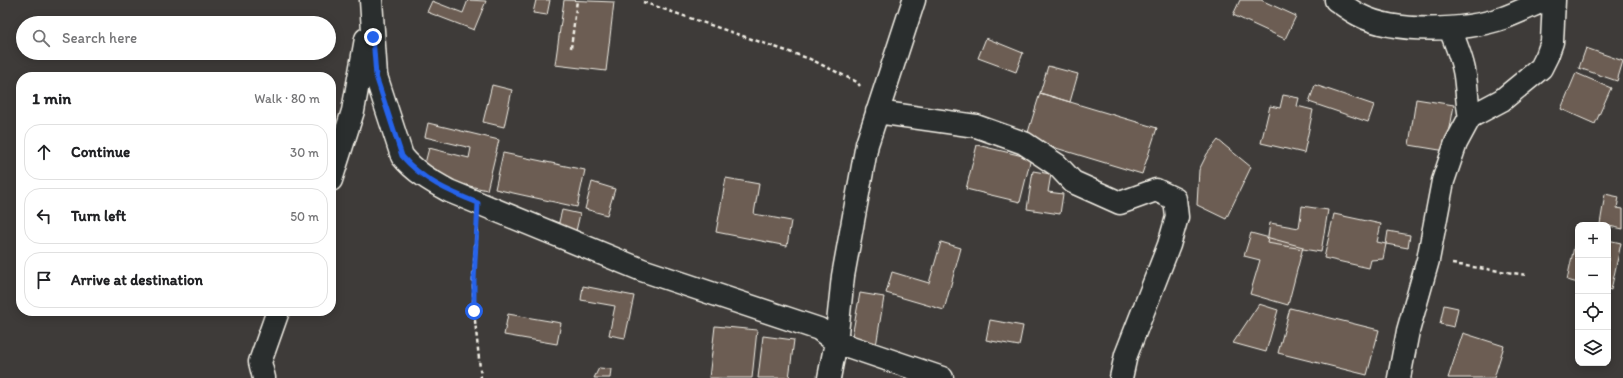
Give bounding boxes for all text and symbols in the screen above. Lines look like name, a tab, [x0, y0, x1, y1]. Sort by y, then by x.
search box	[16, 16, 336, 60]
icon: search	[30, 27, 52, 49]
route end	[364, 28, 382, 46]
text: Search here	[62, 29, 137, 47]
text: 1 min	[32, 88, 71, 108]
text: Walk · 80 m	[254, 91, 320, 106]
icon: ahead	[33, 141, 55, 163]
text: Continue	[71, 143, 130, 161]
text: 30 m	[290, 145, 319, 160]
icon: left	[33, 205, 55, 227]
text: Turn left	[71, 207, 126, 225]
text: 50 m	[290, 209, 319, 224]
map controls	[1575, 222, 1611, 366]
button: +	[1575, 222, 1611, 258]
button: −	[1575, 258, 1611, 294]
icon: arrive	[33, 269, 55, 291]
text: Arrive at destination	[71, 271, 203, 289]
button: locate	[1575, 294, 1611, 330]
route start	[465, 302, 483, 320]
button: layers	[1575, 330, 1611, 366]

